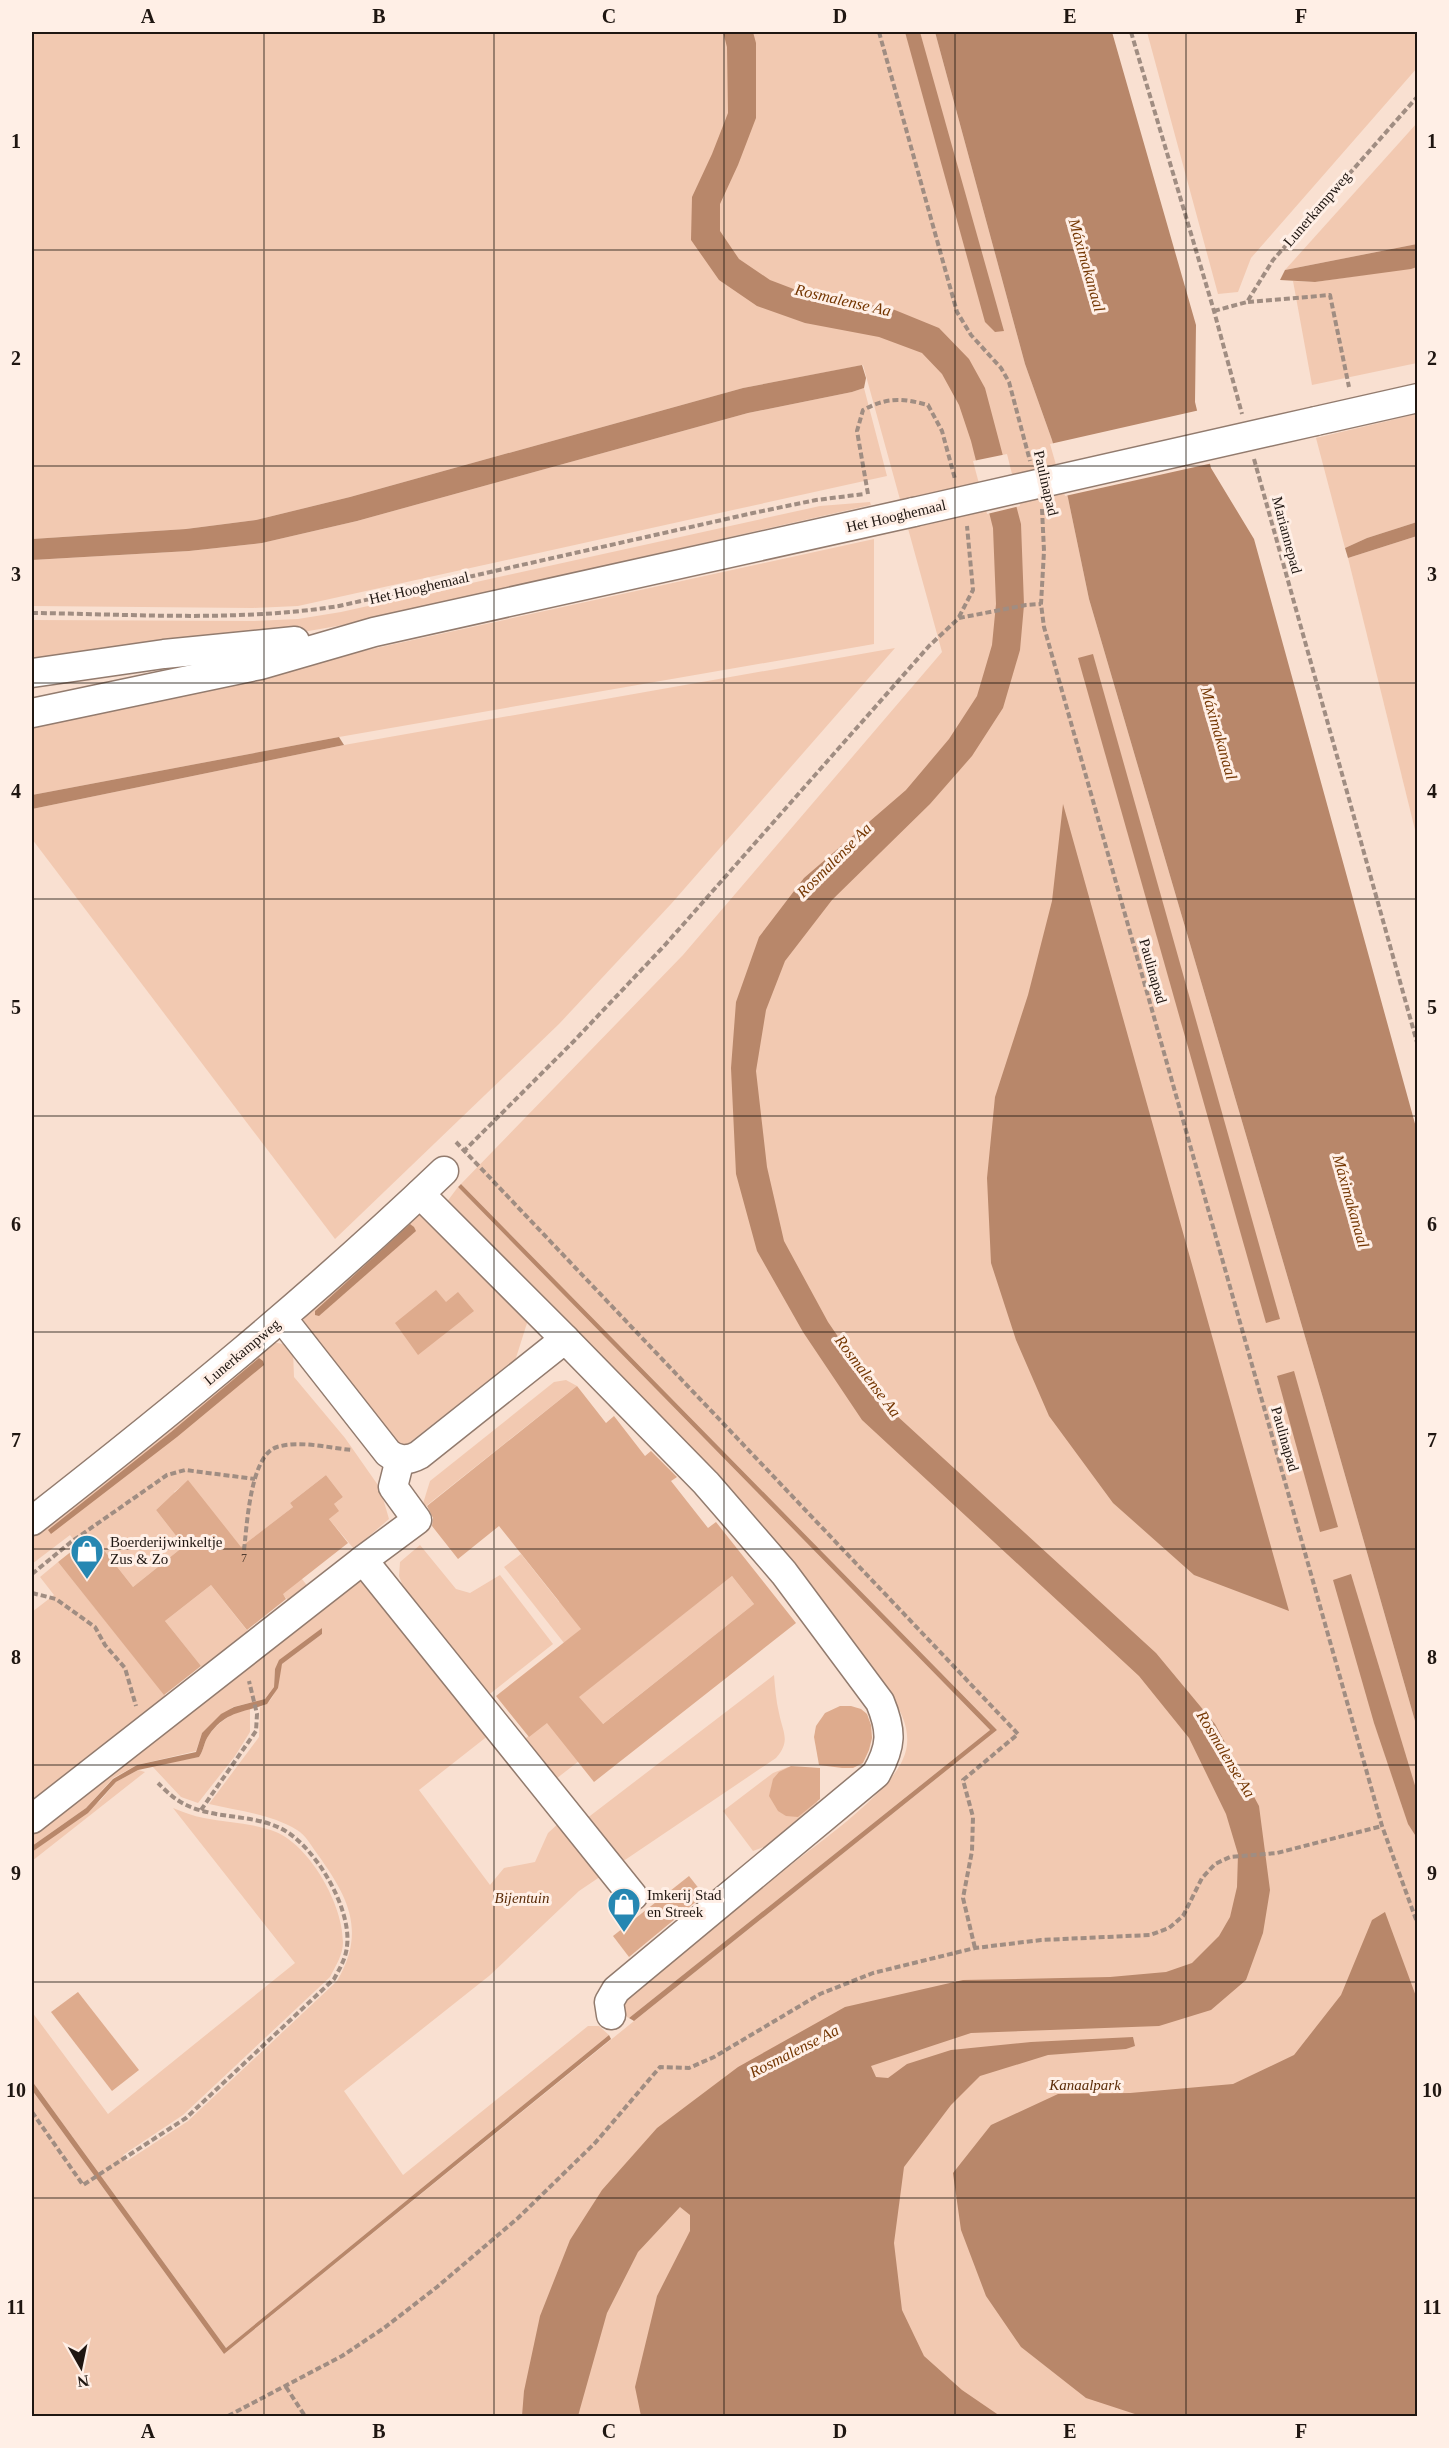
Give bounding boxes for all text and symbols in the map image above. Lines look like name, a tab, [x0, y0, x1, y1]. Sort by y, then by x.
text: A	[141, 5, 156, 27]
text: B	[372, 5, 386, 27]
text: C	[602, 5, 616, 27]
text: D	[833, 5, 847, 27]
text: E	[1063, 5, 1077, 27]
text: F	[1295, 5, 1307, 27]
text: 1	[11, 130, 21, 152]
text: 1	[1427, 130, 1437, 152]
street label: Lunerkampweg	[1280, 168, 1354, 250]
water label: Máximakanaal	[1065, 216, 1109, 314]
water label: Rosmalense Aa	[792, 280, 893, 319]
text: 2	[11, 347, 21, 369]
text: 2	[1427, 347, 1437, 369]
street label: Paulinapad	[1031, 449, 1061, 518]
street label: Mariannepad	[1269, 495, 1305, 576]
street label: Het Hooghemaal	[844, 497, 948, 535]
text: 3	[11, 563, 21, 585]
text: 3	[1427, 563, 1437, 585]
street label: Het Hooghemaal	[367, 569, 471, 607]
water label: Máximakanaal	[1197, 684, 1241, 782]
text: 4	[11, 780, 21, 802]
text: 4	[1427, 780, 1437, 802]
water label: Rosmalense Aa	[793, 819, 875, 901]
street label: Paulinapad	[1136, 937, 1170, 1006]
text: 5	[11, 996, 21, 1018]
text: 5	[1427, 996, 1437, 1018]
water label: Máximakanaal	[1329, 1152, 1373, 1250]
text: 6	[11, 1213, 21, 1235]
text: 6	[1427, 1213, 1437, 1235]
street label: Lunerkampweg	[201, 1315, 284, 1388]
water label: Rosmalense Aa	[831, 1331, 904, 1420]
street label: Paulinapad	[1268, 1405, 1302, 1474]
text: 7	[11, 1429, 21, 1451]
text: 7	[1427, 1429, 1437, 1451]
shop icon: Boerderijwinkeltje Zus & Zo	[69, 1533, 105, 1580]
place label: Boerderijwinkeltje Zus & Zo	[110, 1534, 223, 1567]
house number: 7	[241, 1551, 247, 1565]
text: 8	[11, 1646, 21, 1668]
text: 8	[1427, 1646, 1437, 1668]
water label: Rosmalense Aa	[1193, 1707, 1259, 1800]
text: 9	[11, 1862, 21, 1884]
text: 9	[1427, 1862, 1437, 1884]
shop icon: Imkerij Stad en Streek	[606, 1886, 642, 1933]
place label: Imkerij Stad en Streek	[647, 1887, 722, 1920]
park label: Bijentuin	[495, 1890, 550, 1906]
water label: Rosmalense Aa	[746, 2021, 841, 2081]
park label: Kanaalpark	[1048, 2077, 1121, 2093]
text: 10	[6, 2079, 26, 2101]
text: 10	[1422, 2079, 1442, 2101]
text: 11	[7, 2296, 25, 2318]
text: 11	[1423, 2296, 1441, 2318]
north arrow	[51, 2337, 111, 2397]
text: N	[76, 2372, 90, 2391]
text: A	[141, 2420, 156, 2442]
text: B	[372, 2420, 386, 2442]
text: C	[602, 2420, 616, 2442]
text: D	[833, 2420, 847, 2442]
text: E	[1063, 2420, 1077, 2442]
text: F	[1295, 2420, 1307, 2442]

